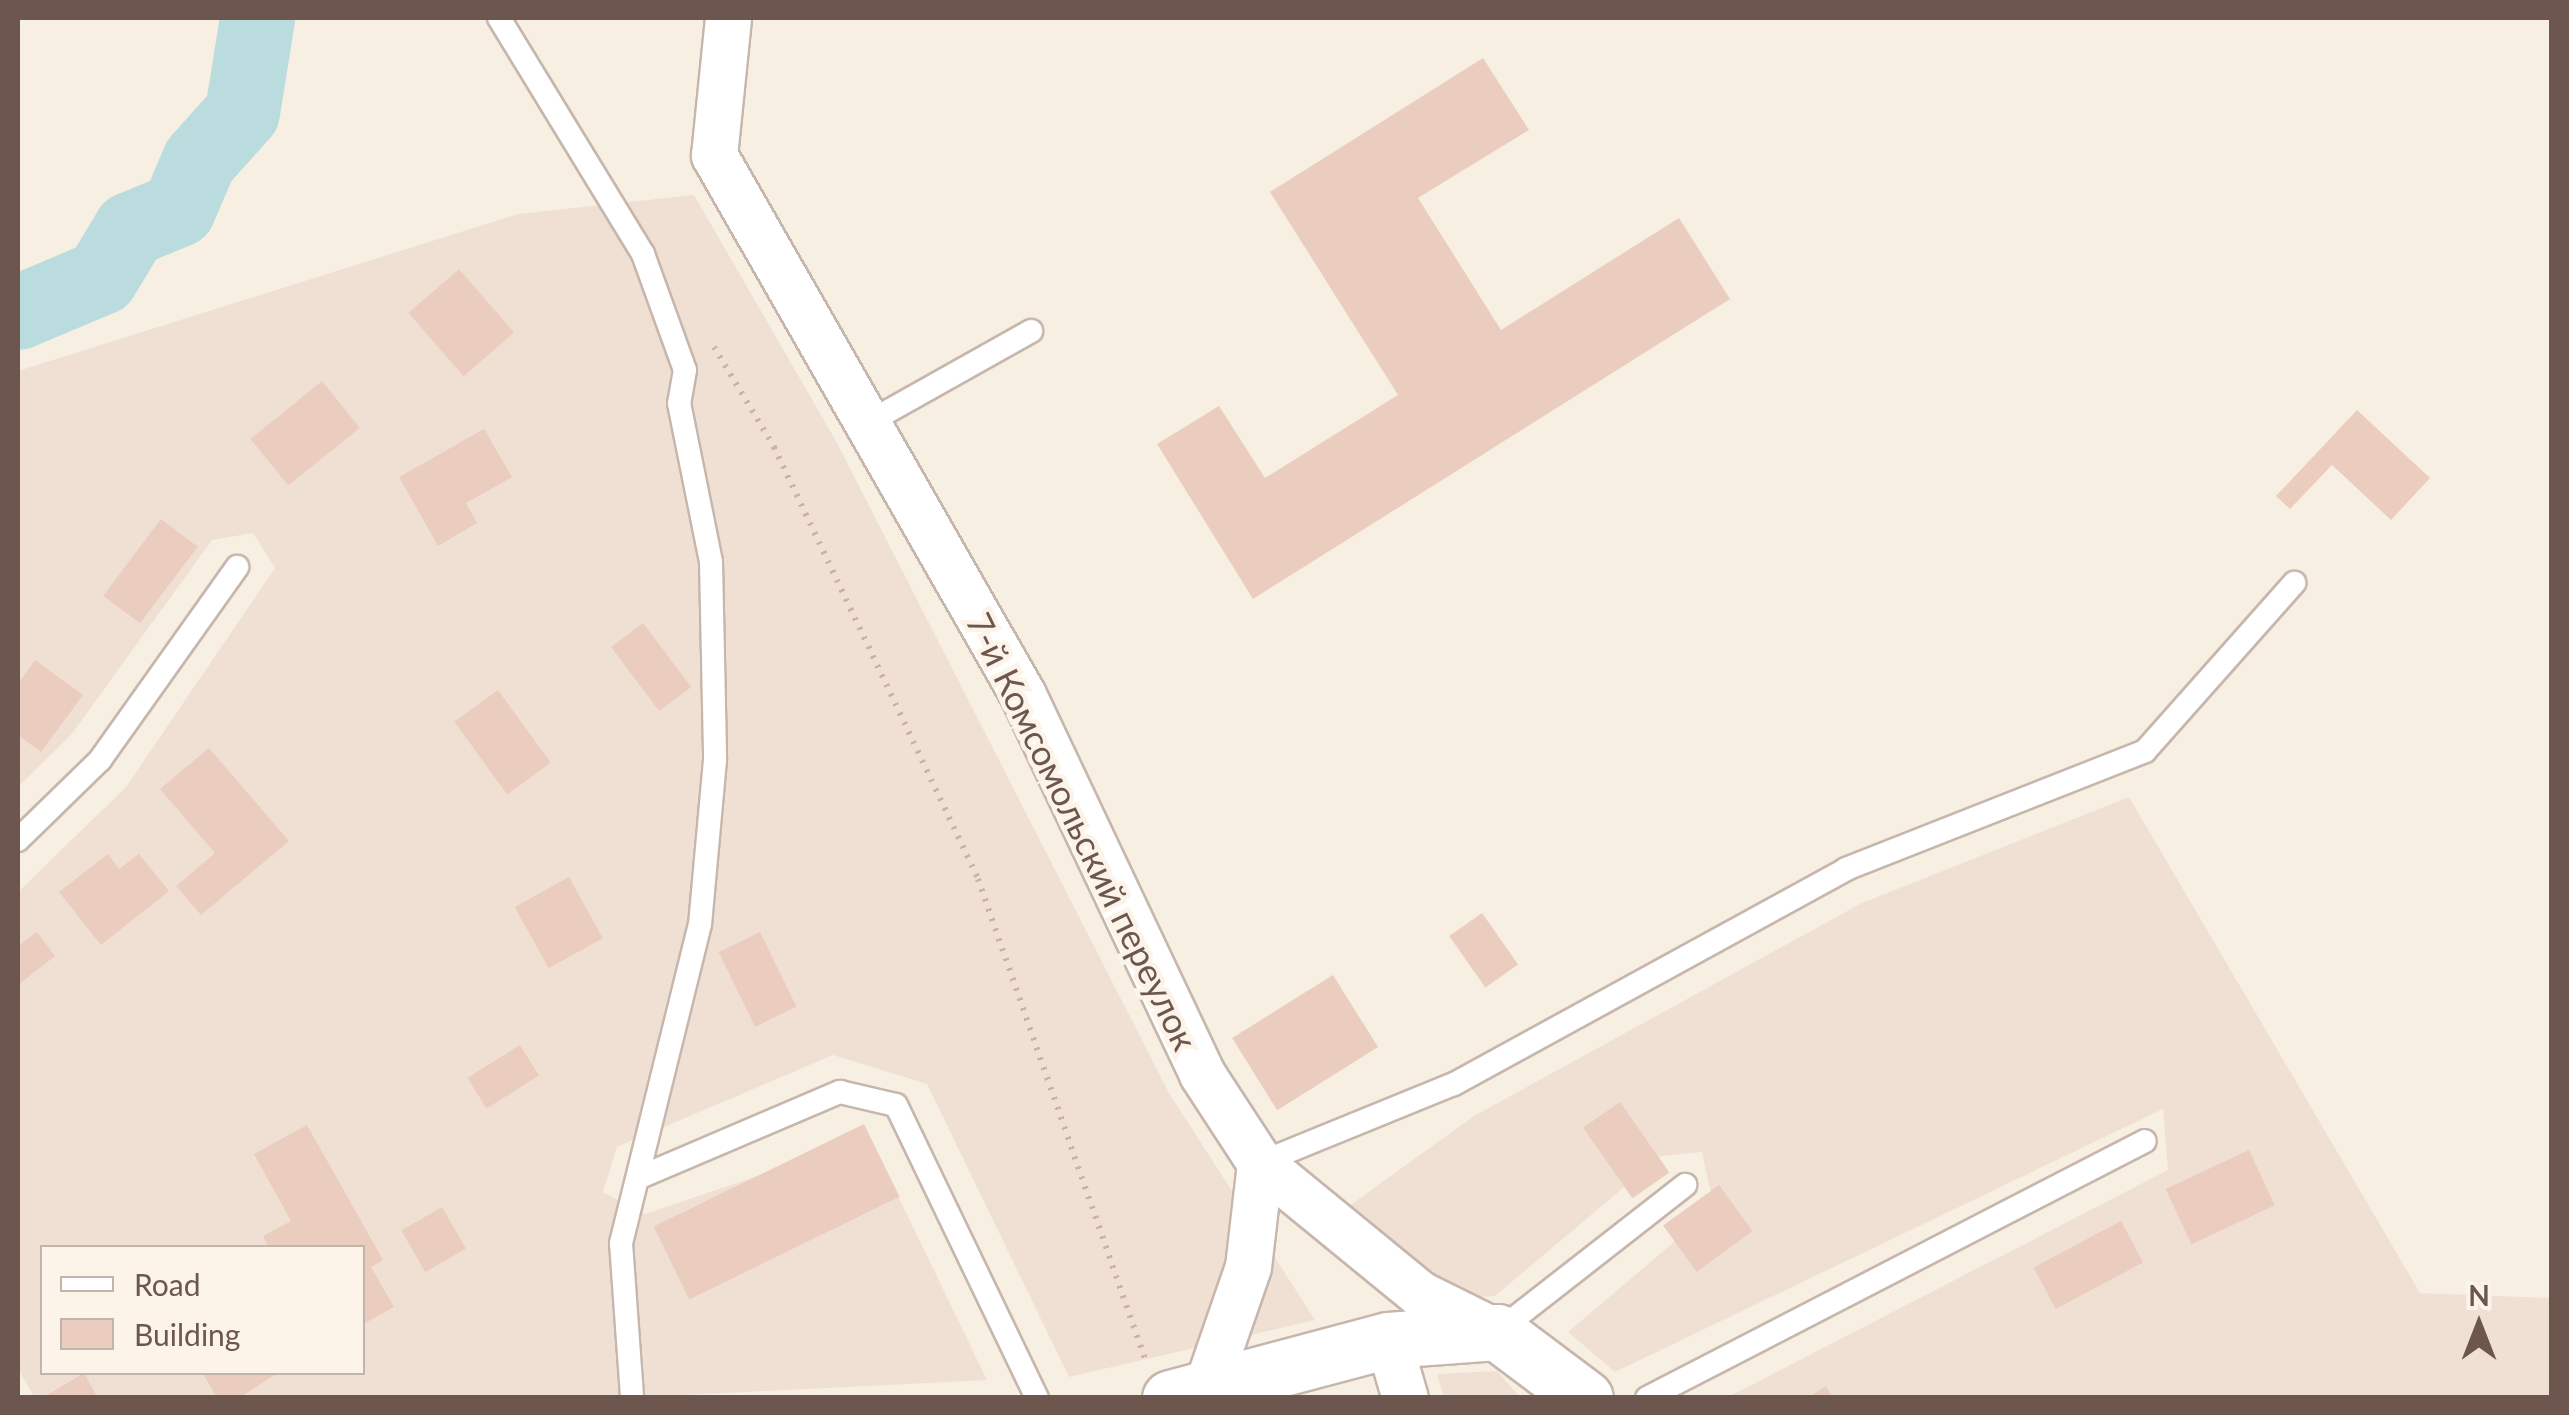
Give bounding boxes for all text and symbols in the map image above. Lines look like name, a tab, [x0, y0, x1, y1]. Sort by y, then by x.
street label: 7-й Комсомольский переулок	[959, 605, 1207, 1057]
legend	[40, 1245, 365, 1375]
text: Road	[134, 1266, 201, 1302]
north arrow	[2429, 1275, 2529, 1375]
text: N	[2468, 1278, 2490, 1312]
text: Building	[134, 1316, 240, 1352]

